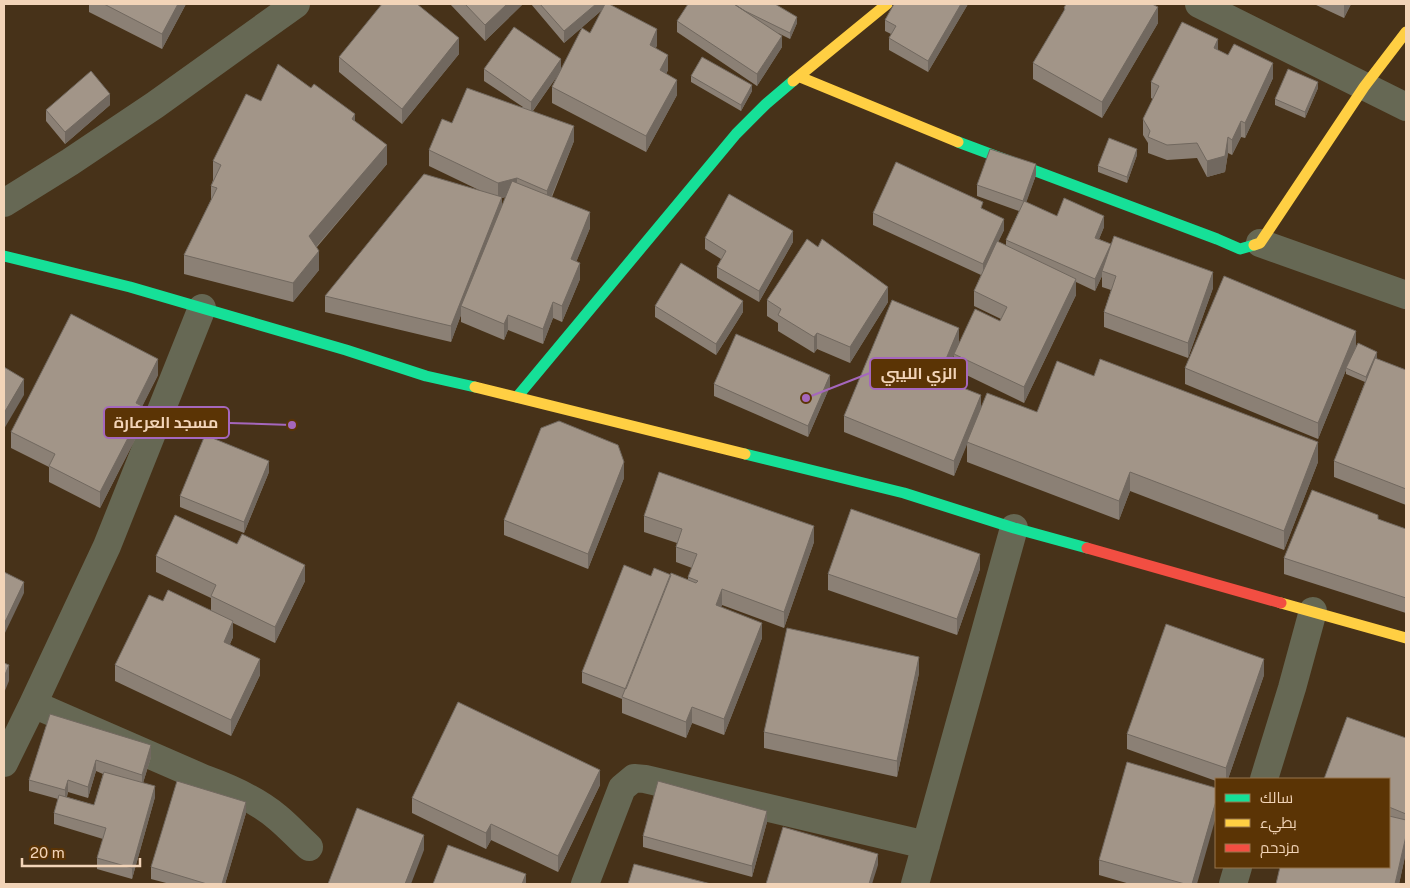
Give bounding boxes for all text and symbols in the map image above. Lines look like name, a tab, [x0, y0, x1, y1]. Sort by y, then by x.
callout: الزي الليبي	[870, 358, 967, 389]
text: الزي الليبي	[881, 364, 957, 386]
callout: مسجد العرعارة	[104, 407, 229, 438]
text: مسجد العرعارة	[114, 413, 218, 432]
legend	[1215, 778, 1390, 868]
text: سالك	[1260, 789, 1293, 806]
text: بطيء	[1260, 814, 1297, 835]
scale bar	[22, 836, 140, 868]
text: مزدحم	[1260, 839, 1300, 858]
text: 20 m	[30, 844, 65, 861]

